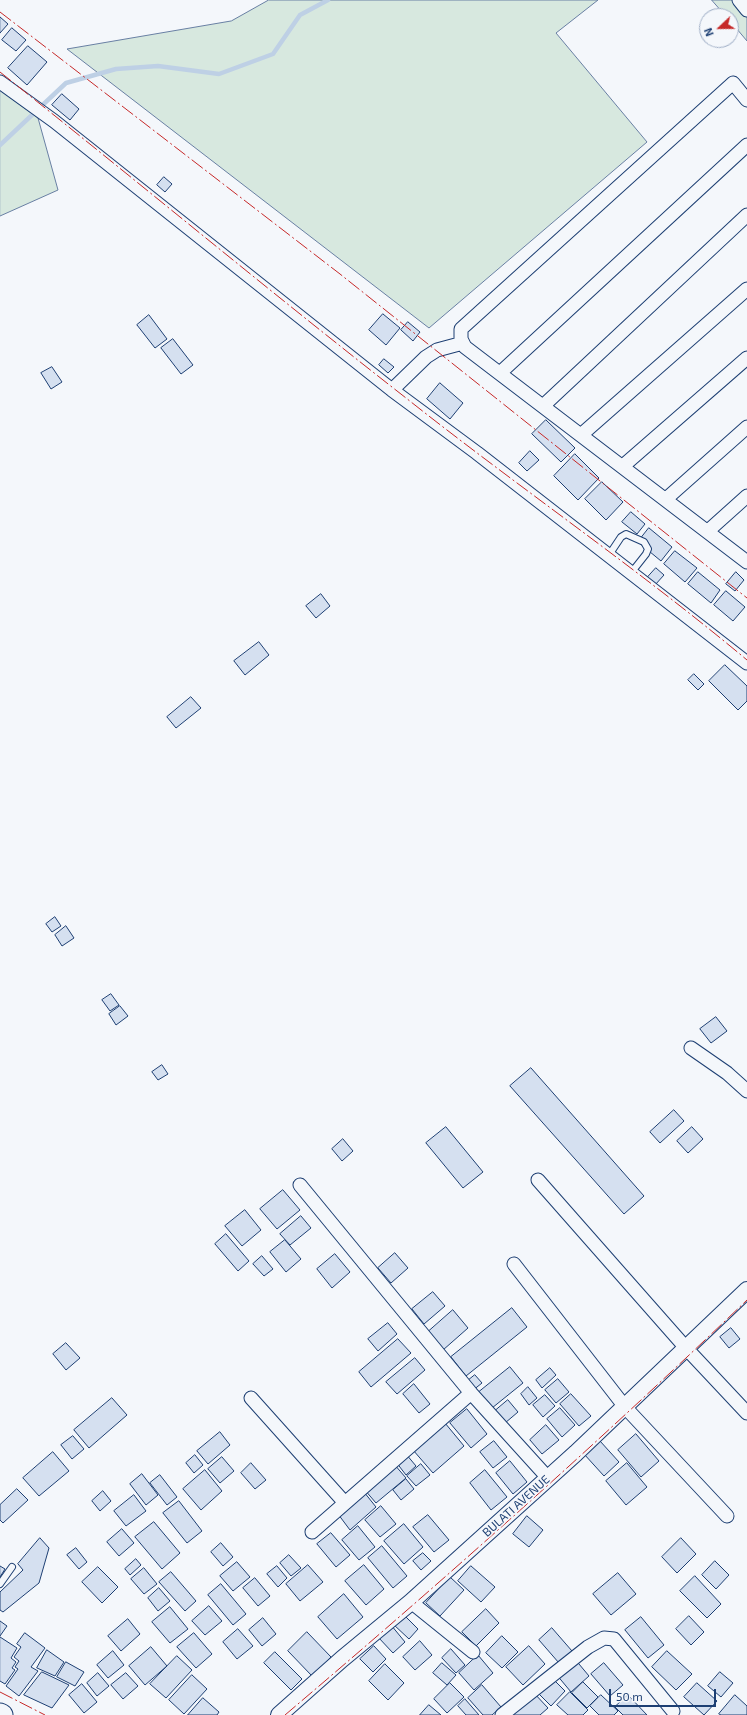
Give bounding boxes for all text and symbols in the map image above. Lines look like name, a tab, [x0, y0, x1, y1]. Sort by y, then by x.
north arrow	[699, 8, 739, 48]
text: N	[701, 26, 716, 38]
street label: BULATI AVENUE	[479, 1472, 553, 1540]
scale bar	[611, 1681, 718, 1707]
text: 50 m	[616, 1689, 643, 1703]

